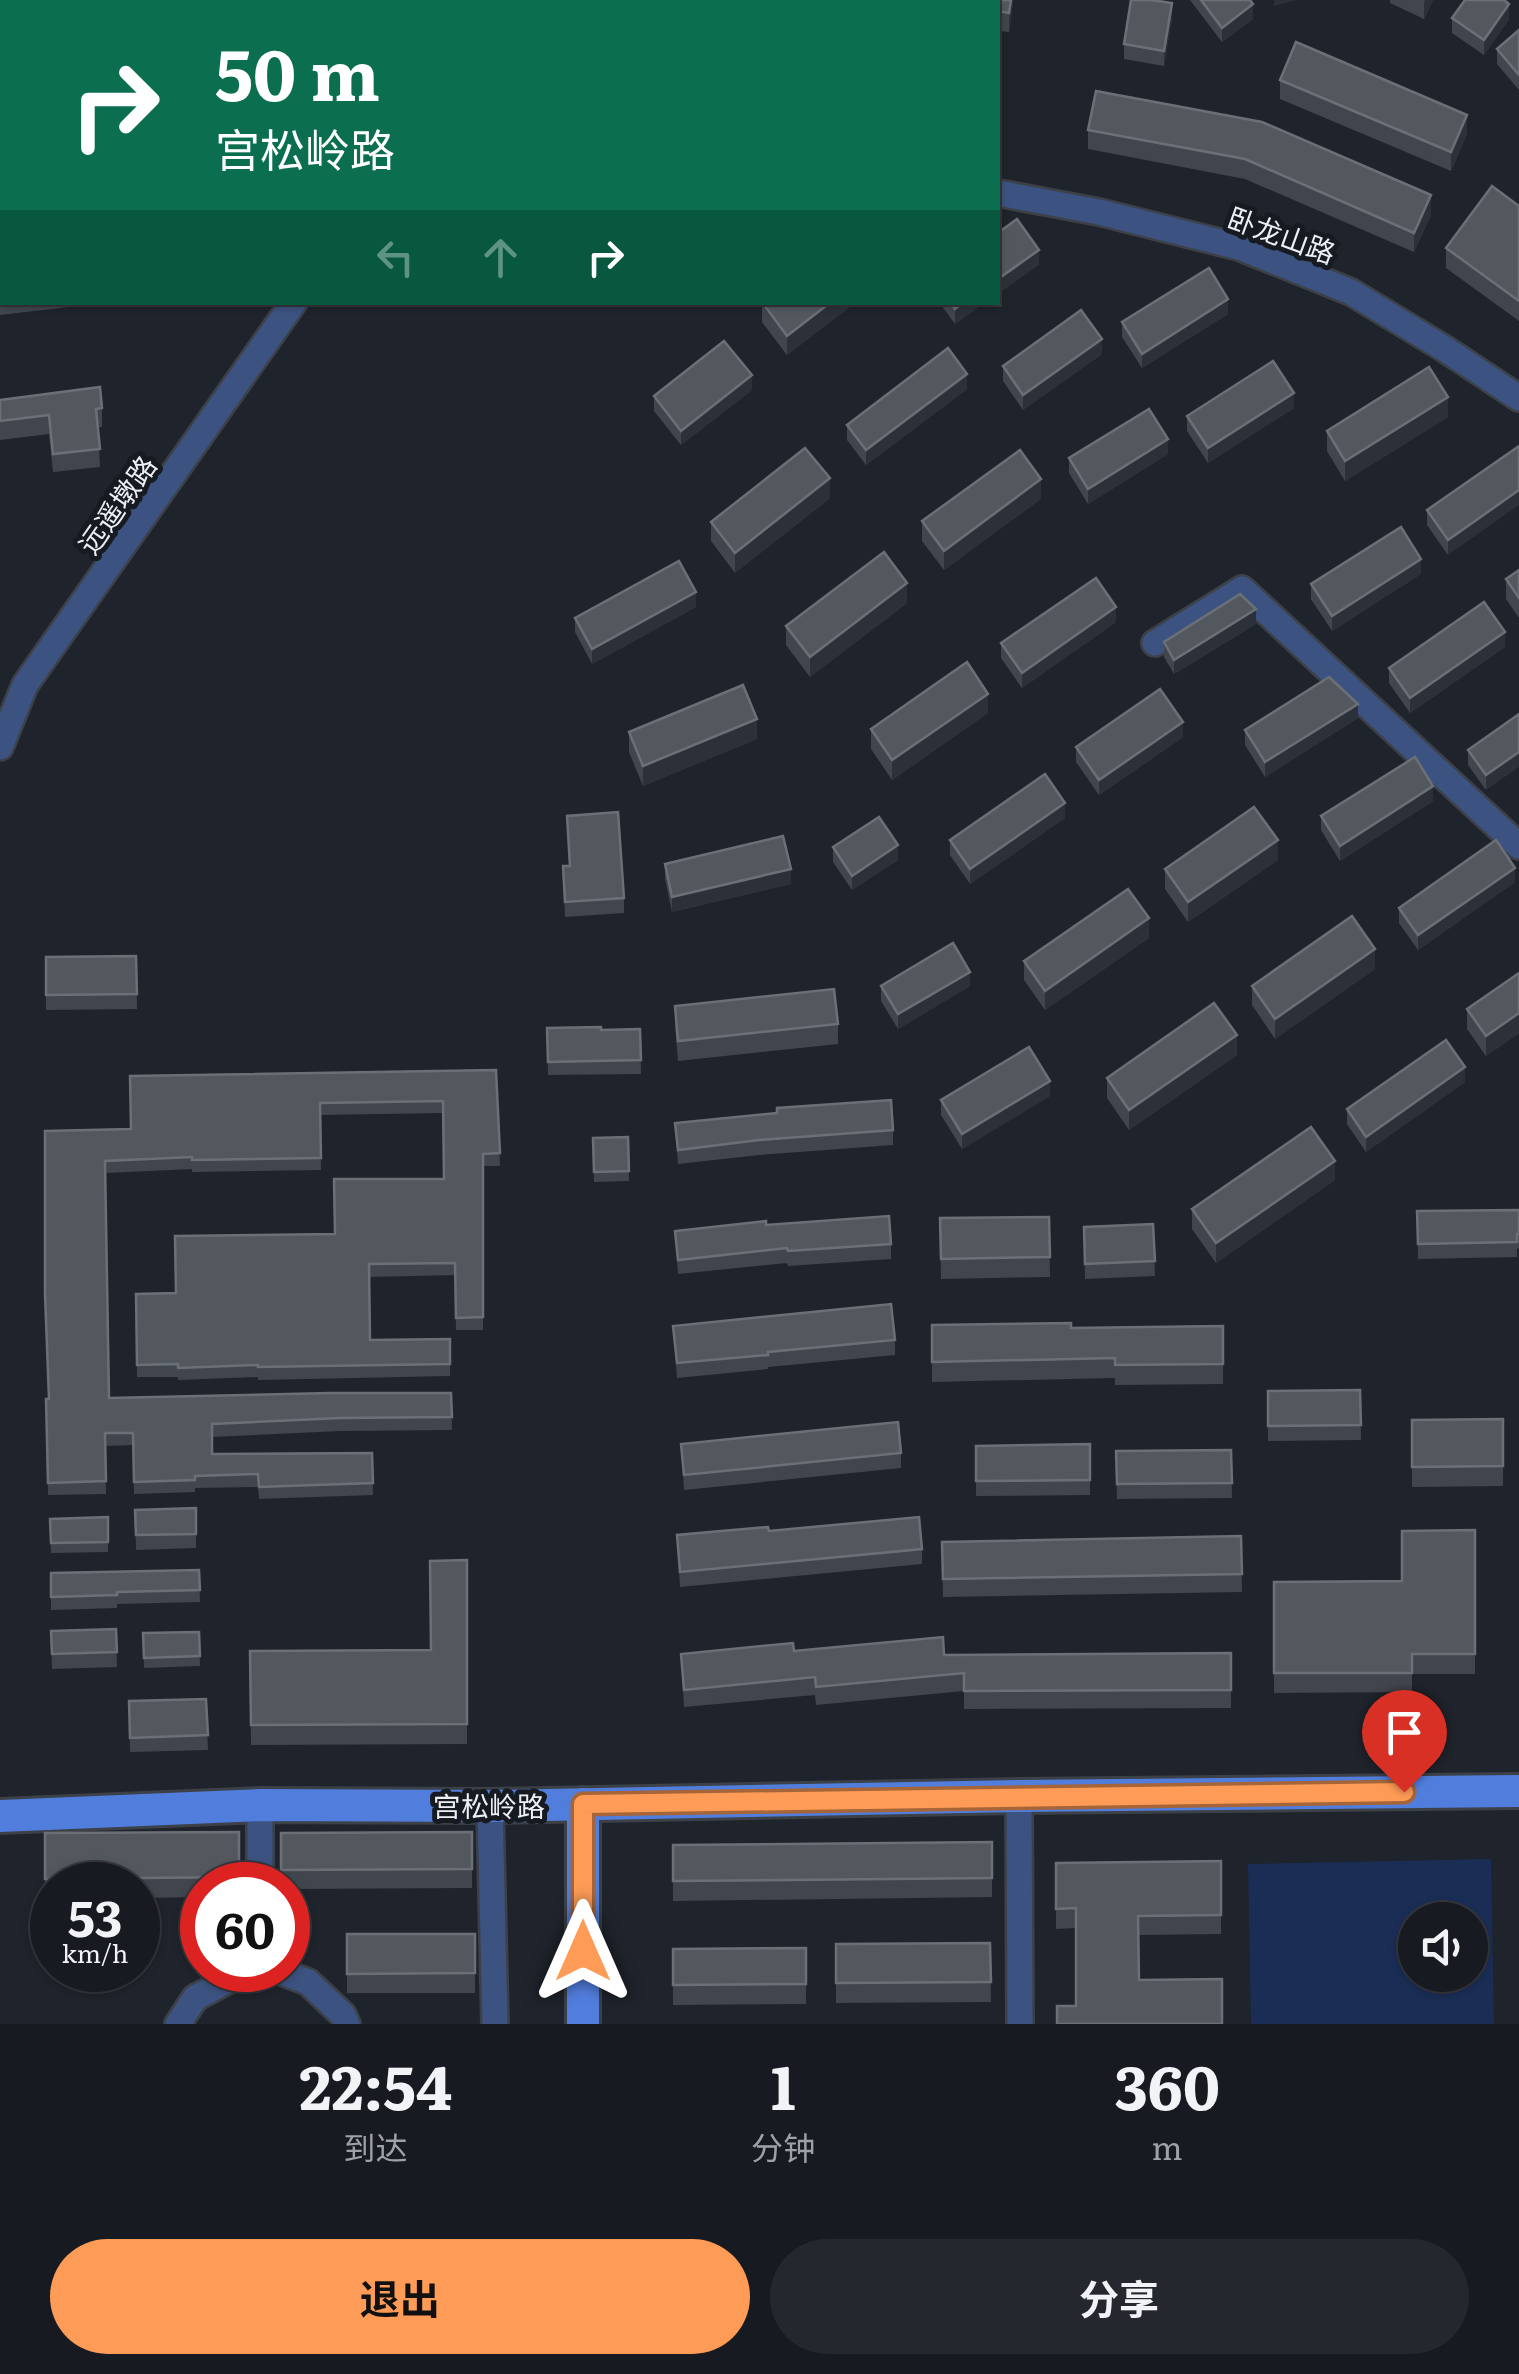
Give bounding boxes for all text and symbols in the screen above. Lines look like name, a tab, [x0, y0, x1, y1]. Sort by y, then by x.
text: 50 m	[215, 19, 380, 123]
icon: right	[50, 40, 180, 170]
text: 宫松岭路	[215, 114, 395, 181]
street label: 卧龙山路	[1222, 195, 1342, 273]
icon: left	[368, 230, 423, 285]
icon: ahead	[473, 230, 528, 285]
icon: right	[578, 230, 633, 285]
street label: 远遥墩路	[67, 446, 165, 562]
pin	[1362, 1690, 1447, 1793]
icon: arrive	[1377, 1705, 1432, 1760]
street label: 宫松岭路	[433, 1784, 545, 1826]
speed limit sign: 60	[180, 1862, 310, 1992]
text: 53	[68, 1878, 122, 1952]
position arrow	[531, 1899, 635, 2003]
map controls	[1398, 1902, 1488, 1992]
button: sound	[1398, 1902, 1488, 1992]
text: km/h	[62, 1934, 128, 1971]
text: 22:54	[299, 2039, 452, 2128]
text: 1	[771, 2039, 796, 2128]
text: 360	[1114, 2039, 1220, 2128]
text: 到达	[344, 2122, 408, 2170]
text: 分钟	[751, 2122, 815, 2170]
text: m	[1152, 2122, 1183, 2170]
button: 退出	[50, 2239, 750, 2354]
button: 分享	[770, 2239, 1469, 2354]

